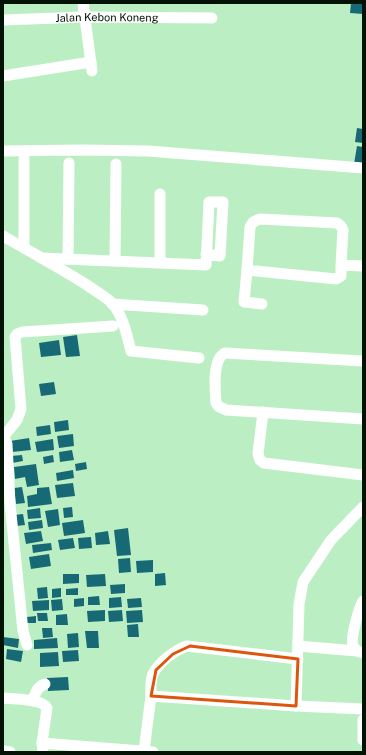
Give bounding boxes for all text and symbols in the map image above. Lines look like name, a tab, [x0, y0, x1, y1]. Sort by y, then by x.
street label: Jalan Kebon Koneng	[55, 11, 159, 24]

